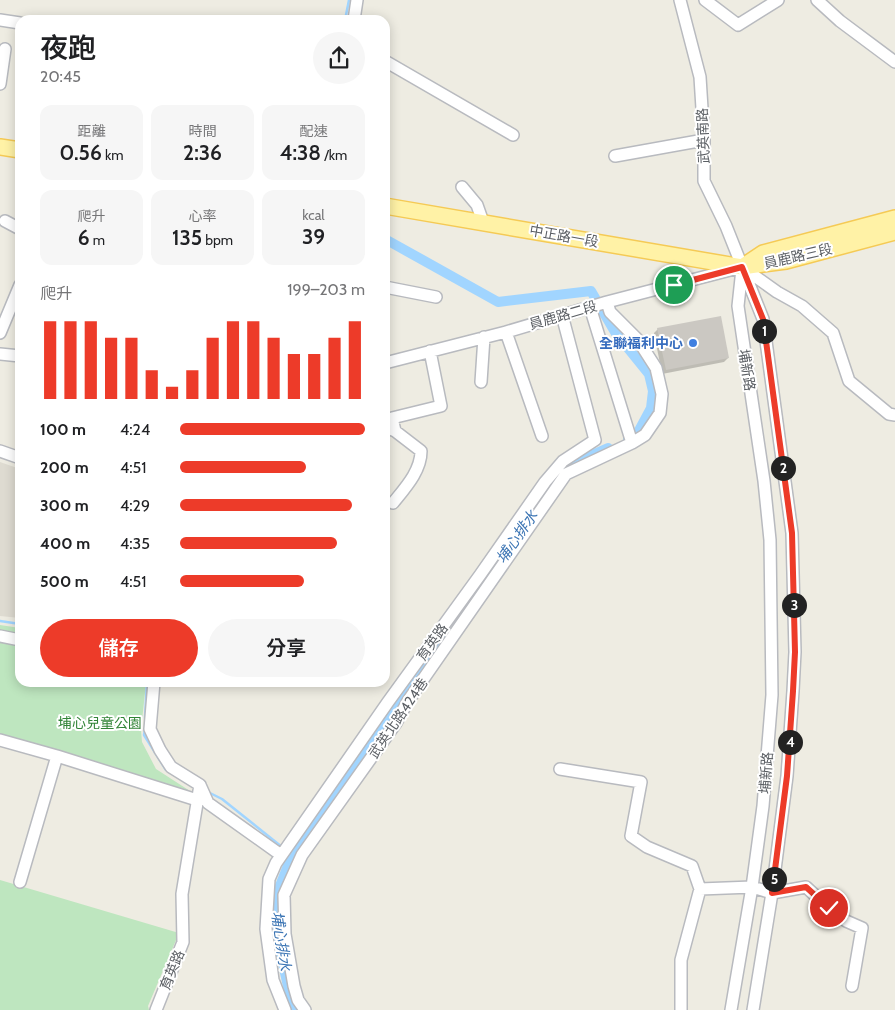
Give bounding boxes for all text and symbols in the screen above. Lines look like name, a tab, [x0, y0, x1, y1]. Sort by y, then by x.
text: 夜跑	[40, 31, 96, 65]
button: share	[313, 32, 365, 84]
text: 20:45	[40, 67, 81, 86]
street label: 武英南路	[693, 108, 713, 164]
text: 距離	[78, 122, 106, 140]
text: 時間	[189, 122, 217, 140]
text: 配速	[300, 122, 328, 140]
text: 0.56	[60, 140, 102, 165]
text: 2:36	[183, 140, 222, 165]
text: 4:38	[280, 140, 321, 165]
text: km	[102, 146, 123, 164]
text: /km	[321, 146, 347, 164]
text: kcal	[302, 206, 325, 224]
text: 爬升	[78, 207, 106, 225]
text: 心率	[189, 207, 217, 225]
street label: 中正路一段	[528, 221, 600, 251]
text: 39	[302, 224, 325, 249]
text: 6	[78, 225, 90, 250]
text: 135	[172, 225, 202, 250]
text: m	[90, 231, 105, 249]
text: bpm	[202, 231, 233, 249]
street label: 員鹿路三段	[762, 239, 834, 273]
pin	[653, 264, 695, 306]
icon: arrive	[660, 271, 688, 299]
text: 199–203 m	[287, 280, 365, 299]
text: 爬升	[40, 284, 72, 303]
street label: 員鹿路二段	[527, 297, 599, 333]
pin: 1	[752, 318, 776, 344]
text: 1	[762, 322, 767, 340]
place label: 全聯福利中心	[599, 334, 683, 352]
marker: 全聯福利中心	[687, 337, 699, 349]
street label: 埔新路	[735, 348, 759, 392]
text: 100 m	[40, 420, 86, 439]
text: 4:24	[120, 420, 150, 439]
pin: 2	[770, 456, 796, 480]
text: 200 m	[40, 458, 89, 477]
text: 4:51	[120, 458, 146, 477]
text: 2	[780, 459, 787, 477]
text: 300 m	[40, 496, 89, 515]
text: 4:29	[120, 496, 150, 515]
water label: 埔心排水	[492, 506, 542, 567]
text: 400 m	[40, 534, 90, 553]
text: 4:35	[120, 534, 150, 553]
text: 500 m	[40, 572, 89, 591]
text: 4:51	[120, 572, 146, 591]
pin: 3	[782, 592, 806, 618]
text: 3	[791, 596, 798, 614]
button: 儲存	[40, 619, 198, 677]
button: 分享	[208, 619, 365, 677]
street label: 育英路	[412, 620, 452, 664]
street label: 武英北路424巷	[364, 674, 432, 762]
park label: 埔心兒童公園	[58, 714, 142, 732]
pin: 4	[778, 730, 802, 754]
text: 4	[786, 733, 795, 751]
street label: 埔新路	[756, 751, 776, 795]
pin: 5	[762, 866, 786, 892]
text: 5	[771, 870, 778, 888]
pin	[808, 887, 850, 929]
icon: check	[815, 894, 843, 922]
water label: 埔心排水	[268, 910, 294, 973]
street label: 育英路	[156, 947, 188, 993]

